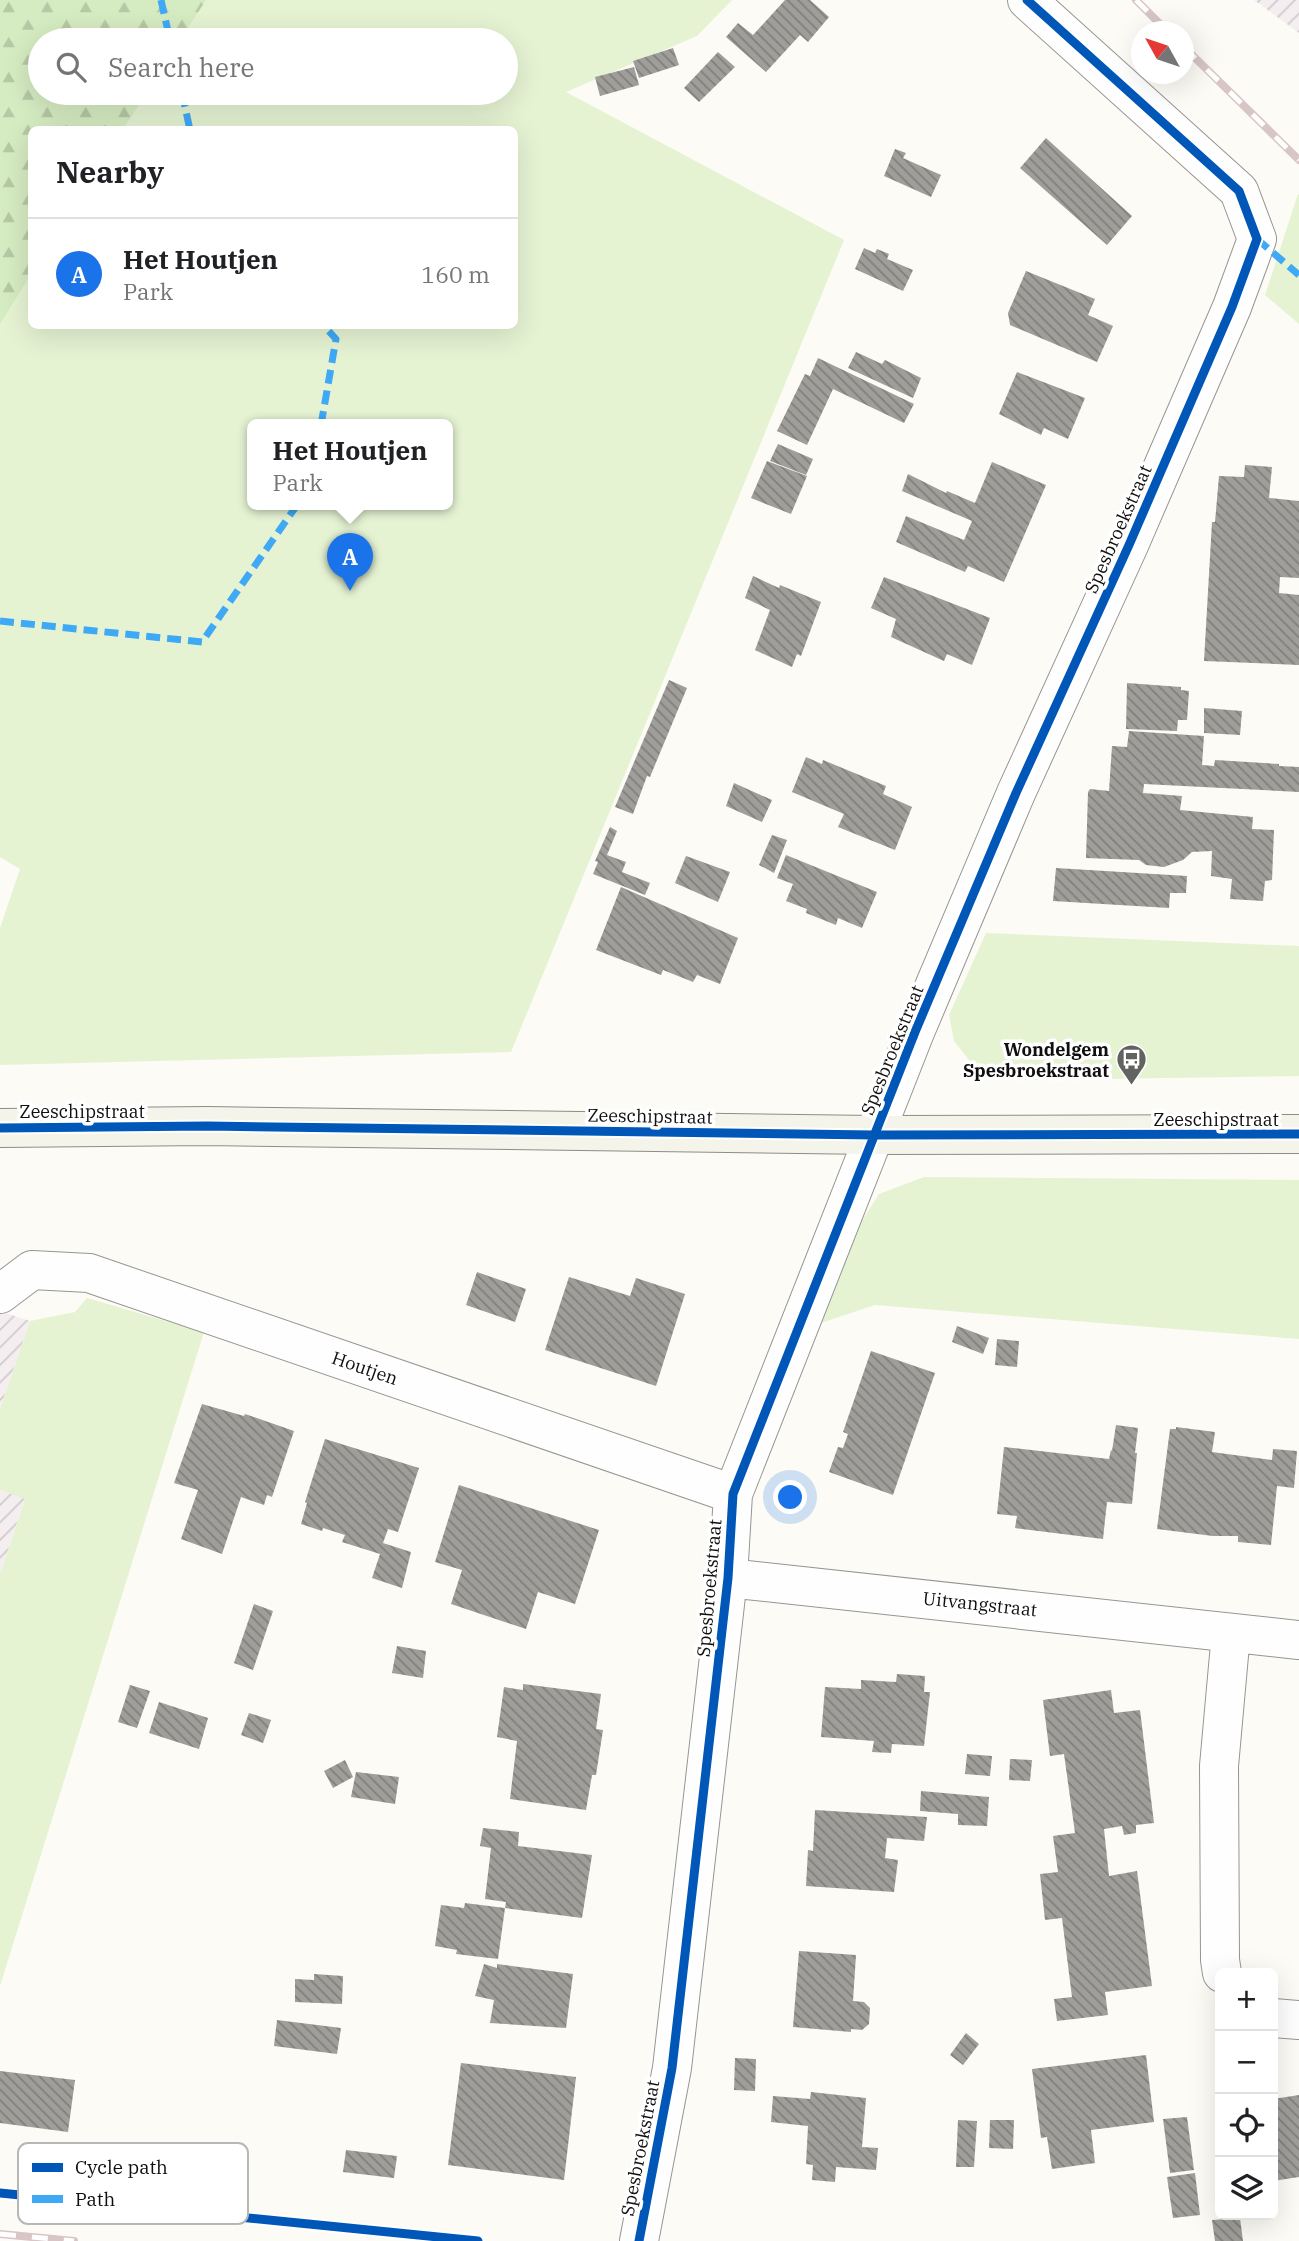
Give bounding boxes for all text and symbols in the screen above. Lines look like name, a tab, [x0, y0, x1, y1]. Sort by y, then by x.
north arrow	[1131, 21, 1194, 84]
search box	[28, 28, 518, 105]
icon: search	[52, 48, 90, 86]
text: Search here	[108, 50, 254, 84]
text: Nearby	[56, 152, 164, 191]
text: Het Houtjen	[123, 242, 278, 276]
text: A	[71, 259, 87, 289]
text: 160 m	[421, 259, 490, 289]
text: Park	[123, 276, 173, 306]
popup	[247, 419, 453, 510]
text: Het Houtjen	[273, 433, 427, 467]
street label: Spesbroekstraat	[1079, 461, 1157, 597]
text: Park	[273, 467, 323, 497]
pin: A	[327, 533, 373, 591]
street label: Spesbroekstraat	[855, 982, 929, 1118]
place label: Wondelgem Spesbroekstraat	[963, 1038, 1110, 1082]
bus stop icon: Wondelgem Spesbroekstraat	[1115, 1042, 1149, 1086]
street label: Zeeschipstraat	[19, 1100, 145, 1123]
street label: Zeeschipstraat	[587, 1103, 713, 1129]
street label: Zeeschipstraat	[1153, 1108, 1279, 1131]
street label: Houtjen	[329, 1346, 401, 1390]
your location	[773, 1480, 807, 1514]
street label: Spesbroekstraat	[692, 1518, 726, 1658]
street label: Uitvangstraat	[922, 1587, 1038, 1621]
map controls	[1215, 1968, 1278, 2220]
button: +	[1215, 1968, 1278, 2031]
button: −	[1215, 2031, 1278, 2094]
street label: Spesbroekstraat	[616, 2078, 664, 2218]
button: locate	[1215, 2094, 1278, 2157]
legend	[18, 2143, 248, 2224]
text: Cycle path	[75, 2155, 168, 2179]
button: layers	[1215, 2157, 1278, 2220]
text: Path	[75, 2187, 115, 2211]

